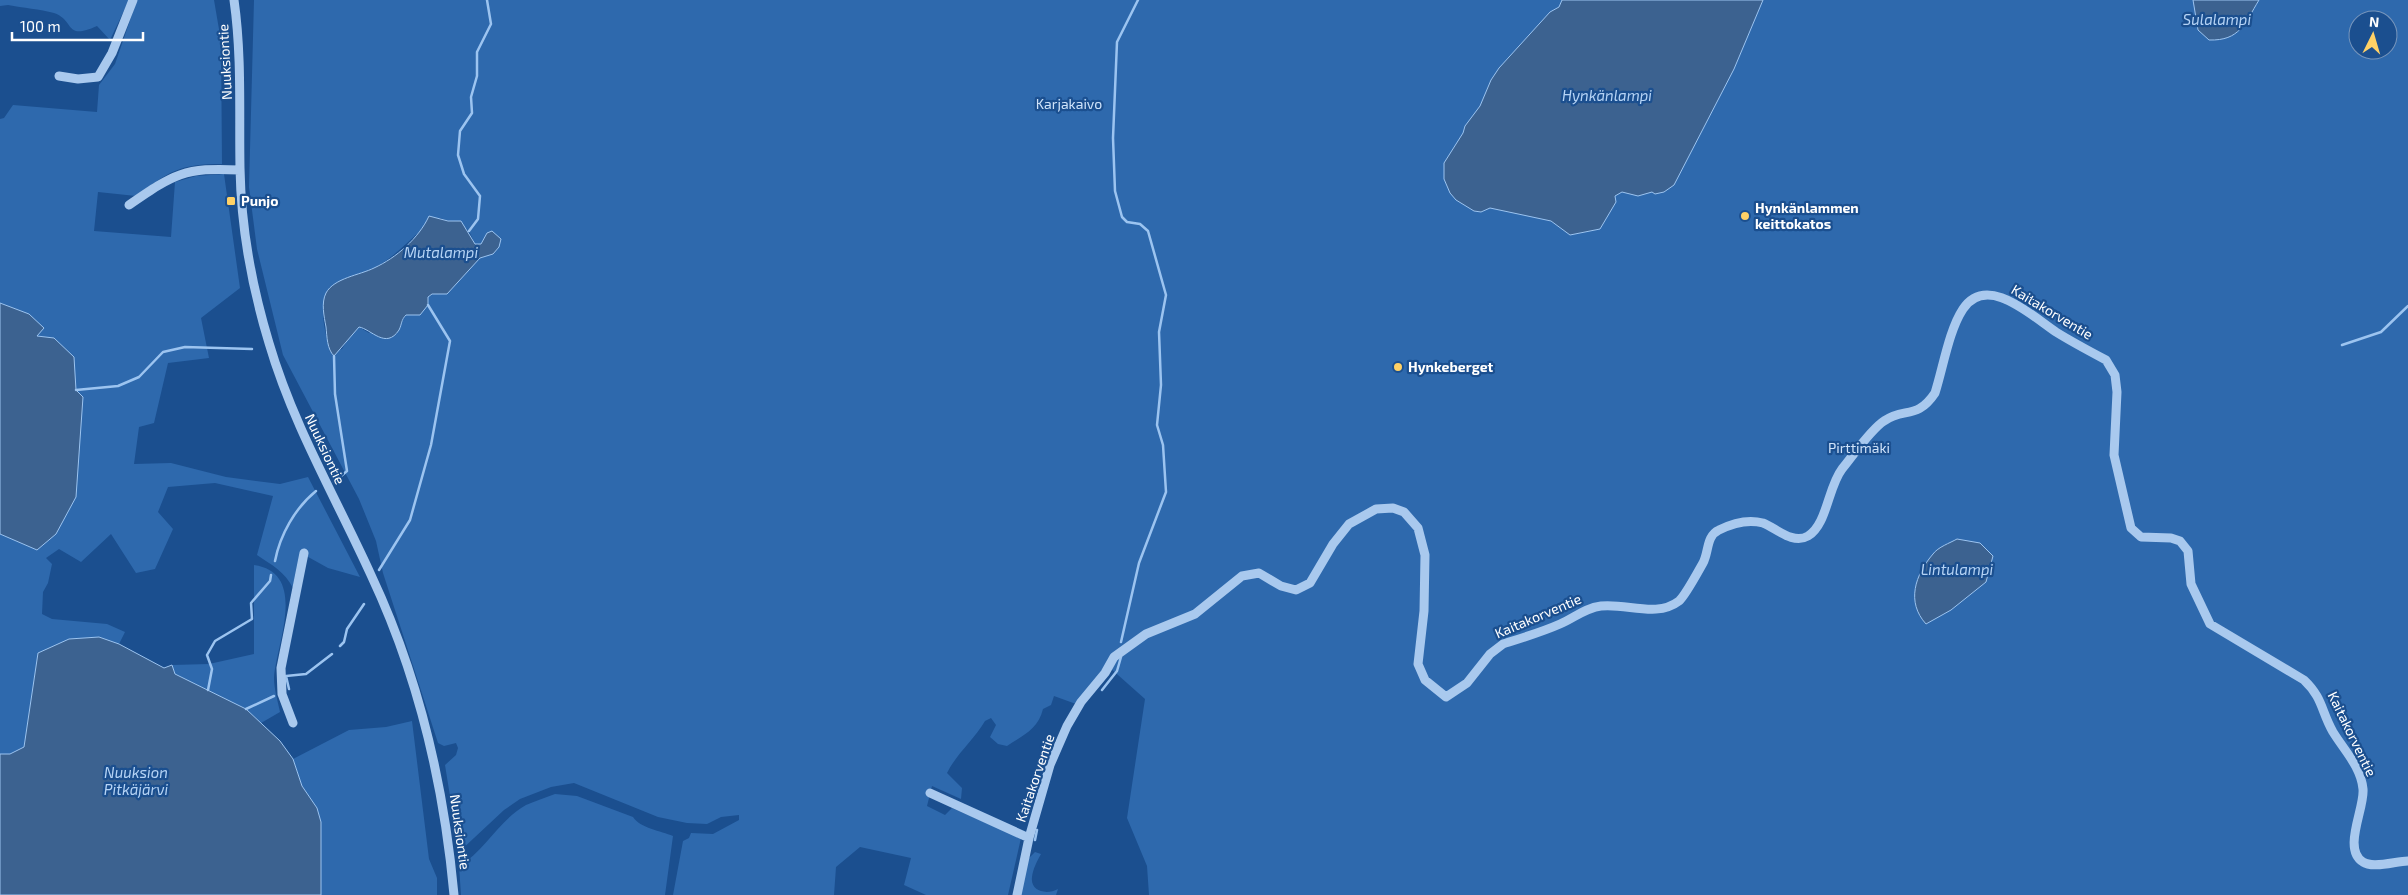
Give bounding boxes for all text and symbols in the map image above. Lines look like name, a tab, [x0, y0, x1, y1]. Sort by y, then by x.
scale bar	[12, 10, 144, 42]
water label: Sulalampi	[2183, 10, 2251, 28]
north arrow	[2348, 10, 2398, 60]
text: N	[2368, 13, 2380, 30]
text: 100 m	[20, 17, 61, 35]
street label: Nuuksiontie	[214, 24, 235, 100]
water label: Hynkänlampi	[1562, 86, 1652, 105]
park label: Karjakaivo	[1036, 95, 1102, 112]
place label: Punjo	[241, 192, 279, 209]
marker: Punjo	[225, 195, 237, 207]
place label: Hynkänlammen keittokatos	[1755, 199, 1859, 232]
marker: Hynkänlammen keittokatos	[1739, 210, 1751, 222]
water label: Mutalampi	[404, 243, 478, 261]
street label: Kaitakorventie	[2008, 281, 2096, 343]
place label: Hynkeberget	[1408, 358, 1494, 375]
marker: Hynkeberget	[1392, 361, 1404, 373]
street label: Nuuksiontie	[302, 411, 349, 487]
park label: Pirttimäki	[1828, 439, 1890, 456]
water label: Lintulampi	[1921, 560, 1994, 578]
street label: Kaitakorventie	[1492, 590, 1584, 641]
street label: Kaitakorventie	[2325, 689, 2380, 779]
street label: Kaitakorventie	[1011, 731, 1058, 824]
water label: Nuuksion Pitkäjärvi	[104, 763, 169, 799]
street label: Nuuksiontie	[447, 793, 474, 871]

